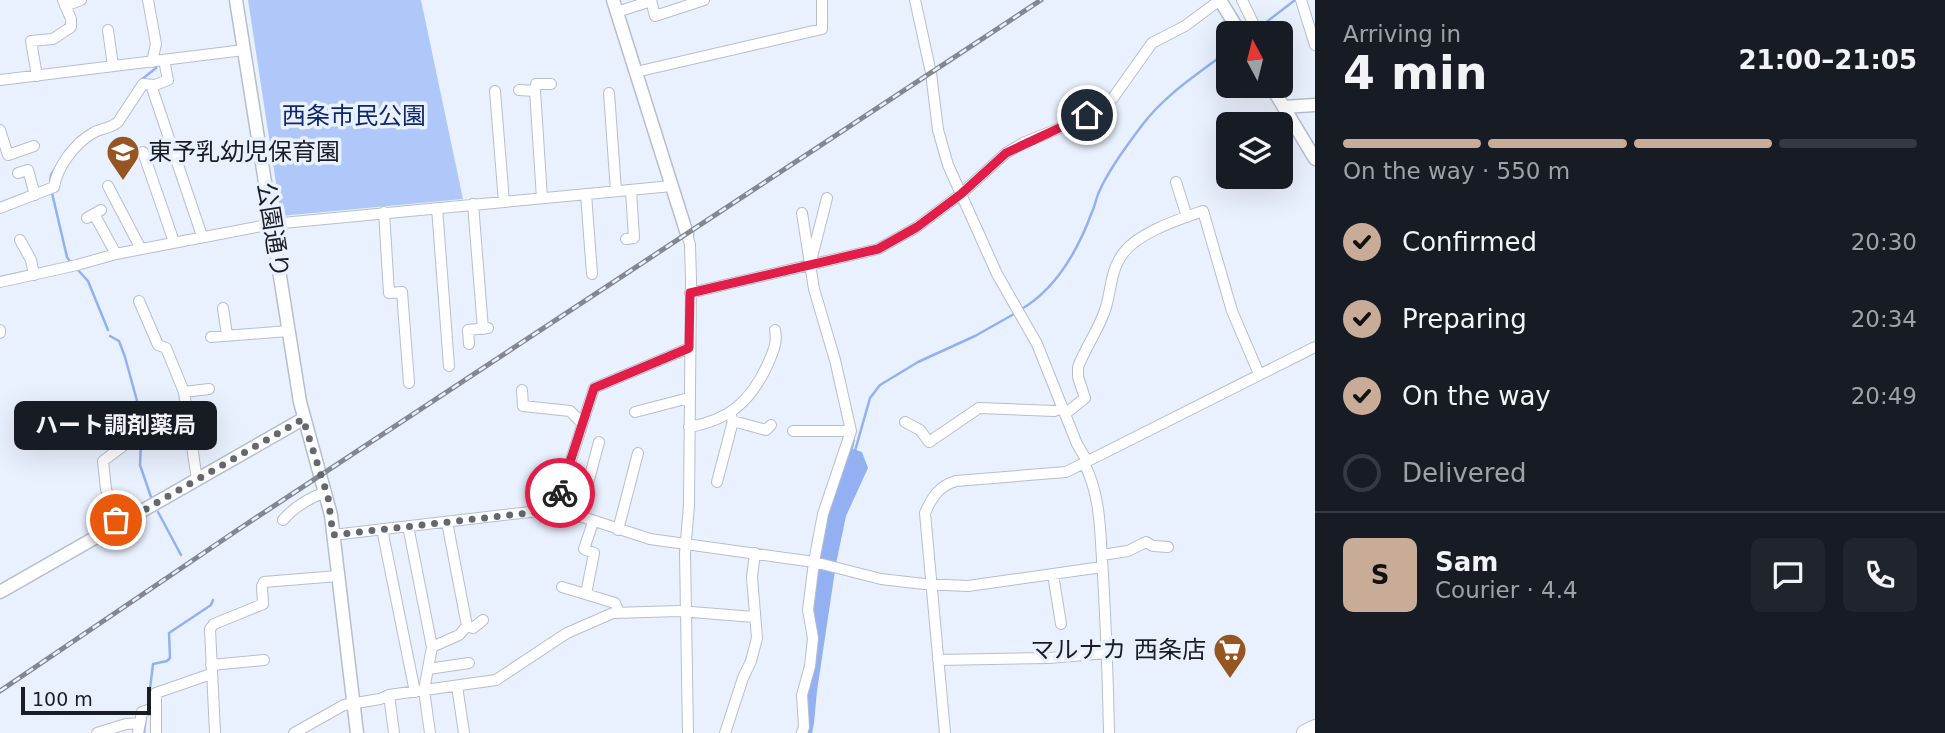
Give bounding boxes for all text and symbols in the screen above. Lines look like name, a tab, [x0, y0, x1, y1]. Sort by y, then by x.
north arrow	[1216, 21, 1293, 98]
map controls	[1216, 21, 1293, 189]
text: Arriving in	[1343, 21, 1461, 47]
text: 21:00–21:05	[1738, 45, 1917, 75]
text: 4 min	[1343, 46, 1487, 100]
pin	[1057, 85, 1117, 145]
icon: home	[1068, 96, 1106, 134]
park label: 西条市民公園	[282, 102, 426, 130]
button: layers	[1216, 112, 1293, 189]
school or university icon: 東予乳幼児保育園	[104, 133, 142, 182]
place label: 東予乳幼児保育園	[148, 138, 340, 166]
text: On the way · 550 m	[1343, 158, 1570, 184]
street label: 公園通り	[252, 180, 294, 280]
icon: check	[1343, 223, 1381, 261]
text: Confirmed	[1402, 227, 1537, 257]
text: 20:30	[1851, 229, 1917, 255]
icon: check	[1343, 300, 1381, 338]
text: Preparing	[1402, 304, 1527, 334]
text: 20:34	[1851, 306, 1917, 332]
icon: check	[1343, 377, 1381, 415]
text: On the way	[1402, 381, 1551, 411]
text: 20:49	[1851, 383, 1917, 409]
callout: ハート調剤薬局	[15, 401, 218, 450]
text: ハート調剤薬局	[35, 412, 196, 438]
courier	[525, 458, 595, 528]
text: Delivered	[1402, 458, 1526, 488]
icon: bike	[541, 474, 579, 512]
pin	[86, 490, 146, 550]
icon: bag	[97, 501, 135, 539]
button: chat	[1751, 538, 1825, 612]
button: phone	[1843, 538, 1917, 612]
text: Sam	[1435, 547, 1498, 577]
text: S	[1371, 560, 1389, 590]
text: Courier · 4.4	[1435, 577, 1578, 603]
supermarket icon: マルナカ 西条店	[1211, 631, 1249, 680]
place label: マルナカ 西条店	[1030, 636, 1206, 664]
scale bar	[21, 684, 150, 716]
text: 100 m	[32, 688, 93, 710]

